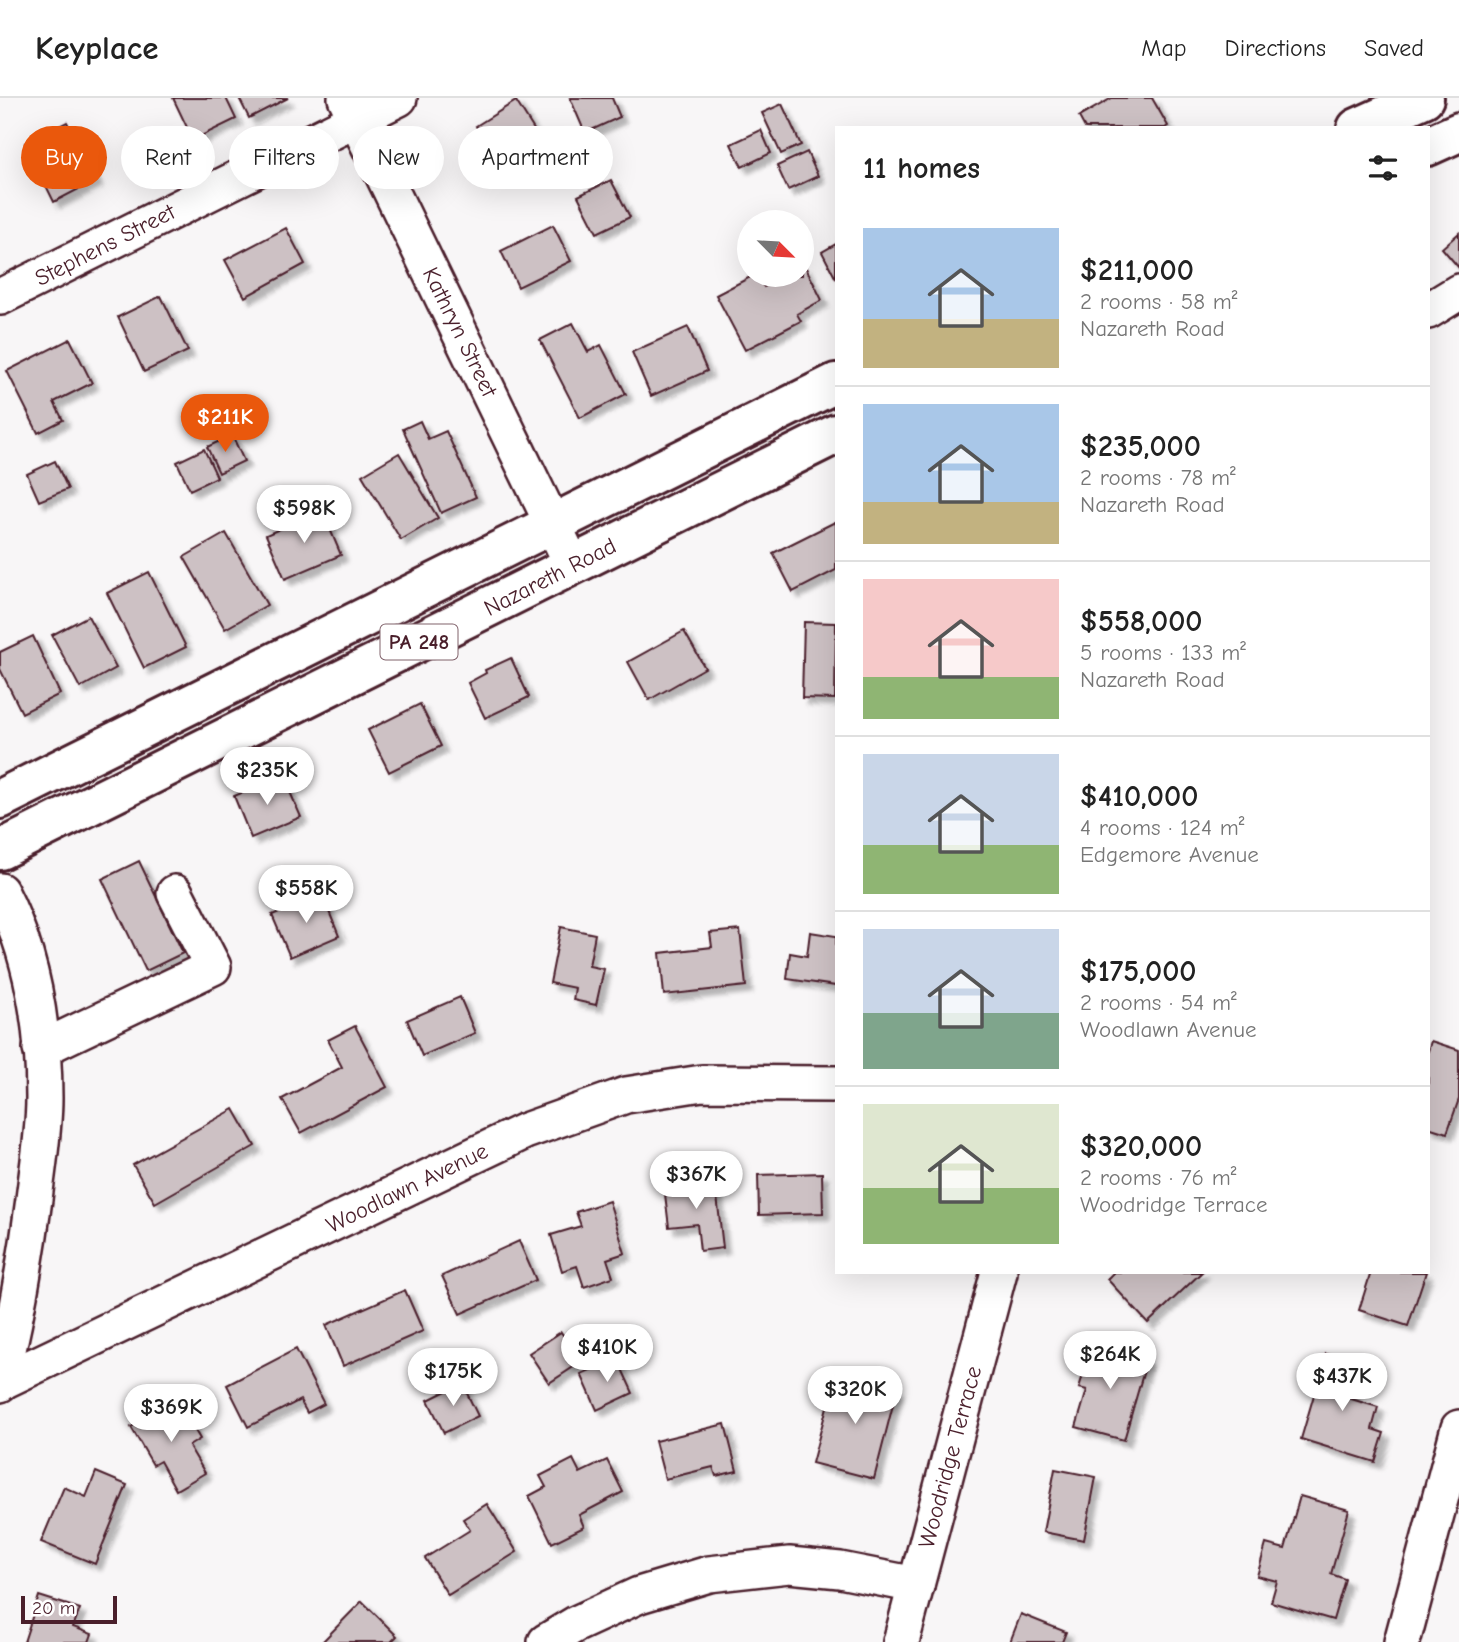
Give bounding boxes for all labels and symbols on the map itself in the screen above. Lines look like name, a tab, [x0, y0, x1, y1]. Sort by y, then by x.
street label: Stephens Street	[30, 197, 181, 292]
north arrow	[737, 210, 814, 287]
street label: Kathryn Street	[417, 263, 504, 403]
pin: $211K	[176, 394, 274, 454]
pin: $598K	[255, 486, 353, 545]
street label: Nazareth Road	[479, 532, 621, 622]
road number: PA 248	[380, 624, 458, 660]
pin: $235K	[218, 748, 316, 807]
pin: $558K	[257, 866, 355, 925]
street label: Woodlawn Avenue	[322, 1137, 492, 1239]
pin: $367K	[647, 1152, 745, 1211]
pin: $410K	[558, 1324, 656, 1384]
pin: $264K	[1061, 1332, 1159, 1391]
pin: $175K	[404, 1348, 502, 1408]
pin: $437K	[1293, 1354, 1391, 1413]
street label: Woodridge Terrace	[913, 1363, 987, 1551]
pin: $320K	[806, 1366, 904, 1426]
pin: $369K	[122, 1384, 220, 1444]
scale bar	[21, 1593, 117, 1625]

